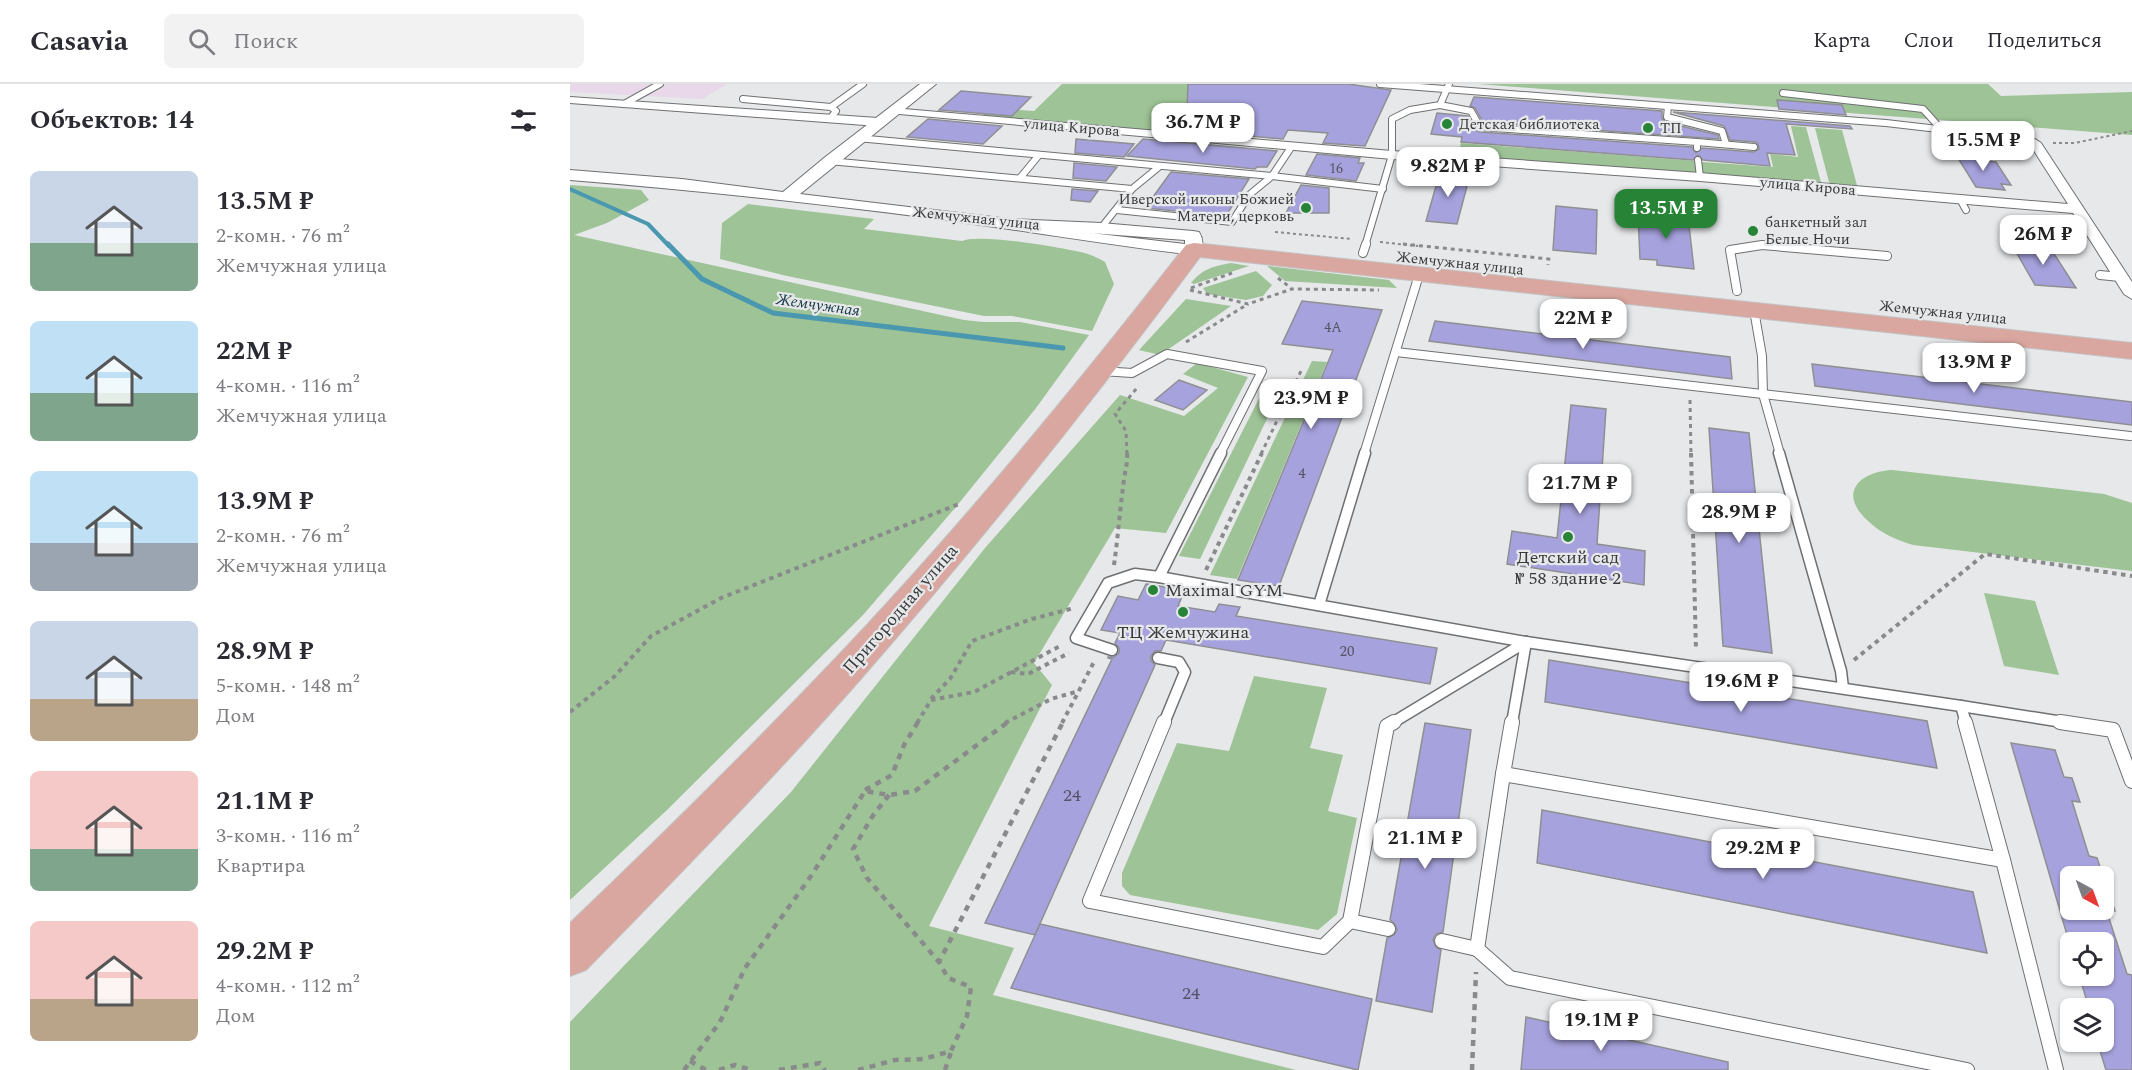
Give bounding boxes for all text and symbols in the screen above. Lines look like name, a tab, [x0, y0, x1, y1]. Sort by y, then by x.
search box	[164, 14, 584, 68]
text: Casavia	[30, 20, 128, 63]
icon: search	[185, 25, 218, 58]
text: Поиск	[233, 25, 298, 58]
text: Карта	[1813, 25, 1870, 57]
text: Слои	[1903, 25, 1954, 57]
text: Поделиться	[1987, 25, 2102, 57]
text: Объектов: 14	[30, 100, 194, 140]
pin: 36.7M ₽	[1148, 103, 1258, 154]
icon: filters	[507, 104, 540, 137]
text: 36.7M ₽	[1165, 107, 1241, 137]
street label: улица Кирова	[1022, 112, 1121, 143]
place label: Детская библиотека	[1459, 113, 1600, 136]
marker: Детская библиотека	[1440, 117, 1454, 131]
place label: ТП	[1660, 117, 1682, 140]
marker: ТП	[1641, 121, 1655, 135]
pin: 15.5M ₽	[1928, 121, 2038, 172]
text: 15.5M ₽	[1945, 125, 2021, 155]
pin: 9.82M ₽	[1393, 147, 1503, 198]
text: 9.82M ₽	[1410, 151, 1486, 181]
house number: 16	[1329, 158, 1343, 179]
street label: улица Кирова	[1758, 171, 1857, 202]
text: 13.5M ₽	[216, 181, 314, 221]
place label: Иверской иконы Божией Матери, церковь	[1118, 188, 1294, 228]
pin: 13.5M ₽	[1611, 189, 1721, 240]
text: 13.5M ₽	[1628, 193, 1704, 223]
icon: home	[78, 195, 150, 267]
street label: Жемчужная улица	[911, 200, 1042, 237]
marker: Иверской иконы Божией Матери, церковь	[1299, 201, 1313, 215]
place label: банкетный зал Белые Ночи	[1765, 211, 1867, 251]
pin: 26M ₽	[2001, 215, 2085, 266]
text: 26M ₽	[2014, 219, 2072, 249]
text: 2-комн. · 76 m²	[216, 221, 350, 251]
marker: банкетный зал Белые Ночи	[1746, 224, 1760, 238]
street label: Жемчужная улица	[1395, 245, 1526, 282]
text: Жемчужная улица	[216, 251, 387, 281]
water label: Жемчужная	[773, 287, 862, 323]
street label: Жемчужная улица	[1878, 294, 2009, 331]
pin: 22M ₽	[1541, 299, 1625, 350]
text: 22M ₽	[1554, 303, 1612, 333]
house number: 4А	[1324, 317, 1342, 338]
text: 22M ₽	[216, 331, 292, 371]
pin: 13.9M ₽	[1919, 343, 2029, 394]
icon: home	[78, 345, 150, 417]
text: 13.9M ₽	[1936, 347, 2012, 377]
text: 4-комн. · 116 m²	[216, 371, 360, 401]
pin: 23.9M ₽	[1256, 379, 1366, 430]
text: 23.9M ₽	[1273, 383, 1349, 413]
text: Жемчужная улица	[216, 401, 387, 431]
house number: 4	[1298, 462, 1306, 485]
pin: 21.7M ₽	[1525, 464, 1635, 515]
text: 21.7M ₽	[1542, 468, 1618, 498]
text: 13.9M ₽	[216, 481, 314, 521]
pin: 28.9M ₽	[1684, 493, 1794, 544]
icon: home	[78, 495, 150, 567]
text: 28.9M ₽	[1701, 497, 1777, 527]
text: 2-комн. · 76 m²	[216, 521, 350, 551]
marker: Детский сад № 58 здание 2	[1561, 530, 1575, 544]
street label: Пригородная улица	[836, 538, 965, 680]
place label: Детский сад № 58 здание 2	[1515, 544, 1621, 592]
text: Жемчужная улица	[216, 551, 387, 581]
place label: Maximal GYM	[1165, 577, 1283, 604]
marker: Maximal GYM	[1146, 583, 1160, 597]
marker: ТЦ Жемчужина	[1176, 605, 1190, 619]
place label: ТЦ Жемчужина	[1117, 619, 1250, 646]
text: 28.9M ₽	[216, 631, 314, 671]
house number: 20	[1339, 640, 1355, 663]
icon: home	[78, 645, 150, 717]
pin: 19.6M ₽	[1686, 662, 1796, 713]
text: 19.6M ₽	[1703, 666, 1779, 696]
text: 5-комн. · 148 m²	[216, 671, 360, 701]
text: Дом	[216, 701, 255, 731]
text: 21.1M ₽	[216, 781, 314, 821]
house number: 24	[1063, 782, 1081, 809]
icon: home	[78, 795, 150, 867]
pin: 21.1M ₽	[1370, 819, 1480, 870]
text: 3-комн. · 116 m²	[216, 821, 360, 851]
text: 21.1M ₽	[1387, 823, 1463, 853]
pin: 29.2M ₽	[1708, 829, 1818, 880]
text: 29.2M ₽	[1725, 833, 1801, 863]
text: Квартира	[216, 851, 305, 881]
north arrow	[2060, 866, 2114, 920]
map controls	[2060, 866, 2114, 1052]
text: 29.2M ₽	[216, 931, 314, 971]
button: locate	[2060, 932, 2114, 986]
icon: home	[78, 945, 150, 1017]
text: 4-комн. · 112 m²	[216, 971, 360, 1001]
house number: 24	[1182, 980, 1200, 1007]
button: layers	[2060, 998, 2114, 1052]
text: Дом	[216, 1001, 255, 1031]
pin: 19.1M ₽	[1546, 1001, 1656, 1052]
text: 19.1M ₽	[1563, 1005, 1639, 1035]

